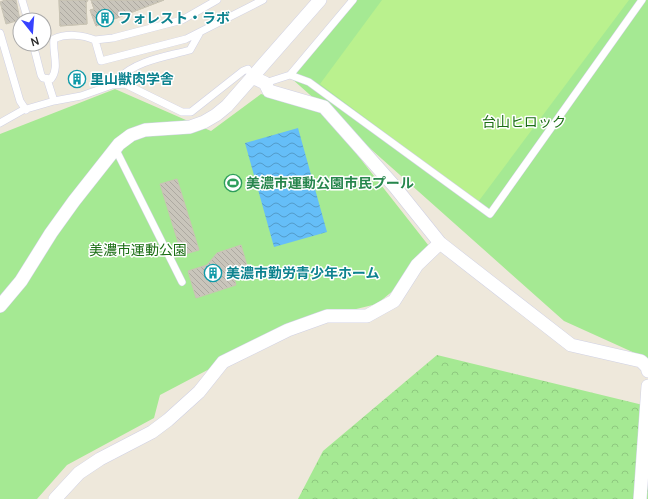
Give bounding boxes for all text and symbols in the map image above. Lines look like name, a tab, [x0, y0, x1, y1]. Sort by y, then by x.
building icon: フォレスト・ラボ	[95, 8, 115, 28]
place label: フォレスト・ラボ	[118, 8, 230, 27]
north arrow	[12, 12, 52, 52]
text: N	[29, 34, 41, 50]
building icon: 里山獣肉学舎	[67, 69, 87, 89]
place label: 里山獣肉学舎	[90, 69, 174, 88]
park label: 台山ヒロック	[482, 112, 566, 131]
sports icon: 美濃市運動公園市民プール	[223, 173, 243, 193]
place label: 美濃市運動公園市民プール	[246, 173, 414, 192]
park label: 美濃市運動公園	[89, 240, 187, 259]
building icon: 美濃市勤労青少年ホーム	[203, 263, 223, 283]
place label: 美濃市勤労青少年ホーム	[226, 263, 380, 282]

